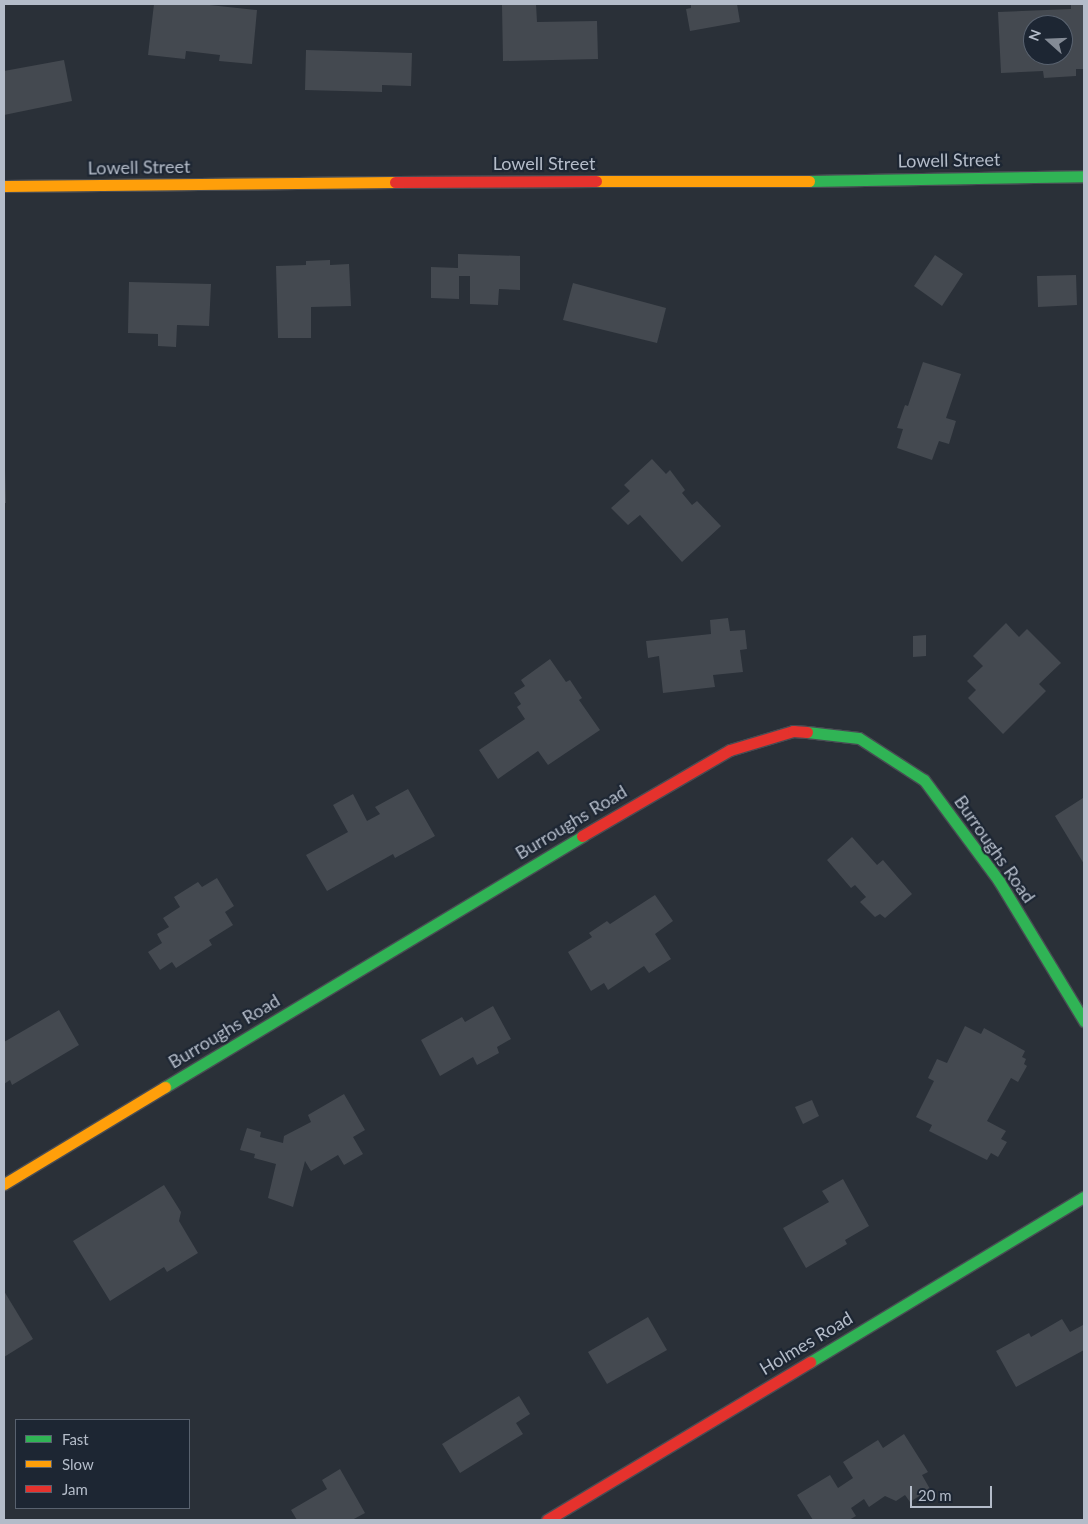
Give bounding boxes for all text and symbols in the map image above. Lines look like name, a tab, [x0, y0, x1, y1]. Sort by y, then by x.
north arrow	[1023, 15, 1073, 65]
text: N	[1025, 27, 1044, 43]
street label: Lowell Street	[897, 148, 1001, 172]
street label: Lowell Street	[493, 152, 595, 174]
street label: Lowell Street	[87, 155, 191, 179]
street label: Burroughs Road	[511, 780, 631, 864]
street label: Burroughs Road	[950, 791, 1040, 907]
street label: Burroughs Road	[164, 989, 284, 1073]
street label: Holmes Road	[756, 1307, 856, 1379]
legend	[15, 1419, 190, 1509]
text: Fast	[62, 1430, 89, 1448]
text: Slow	[62, 1455, 94, 1473]
scale bar	[913, 1476, 996, 1508]
text: Jam	[62, 1480, 88, 1498]
text: 20 m	[918, 1486, 952, 1504]

